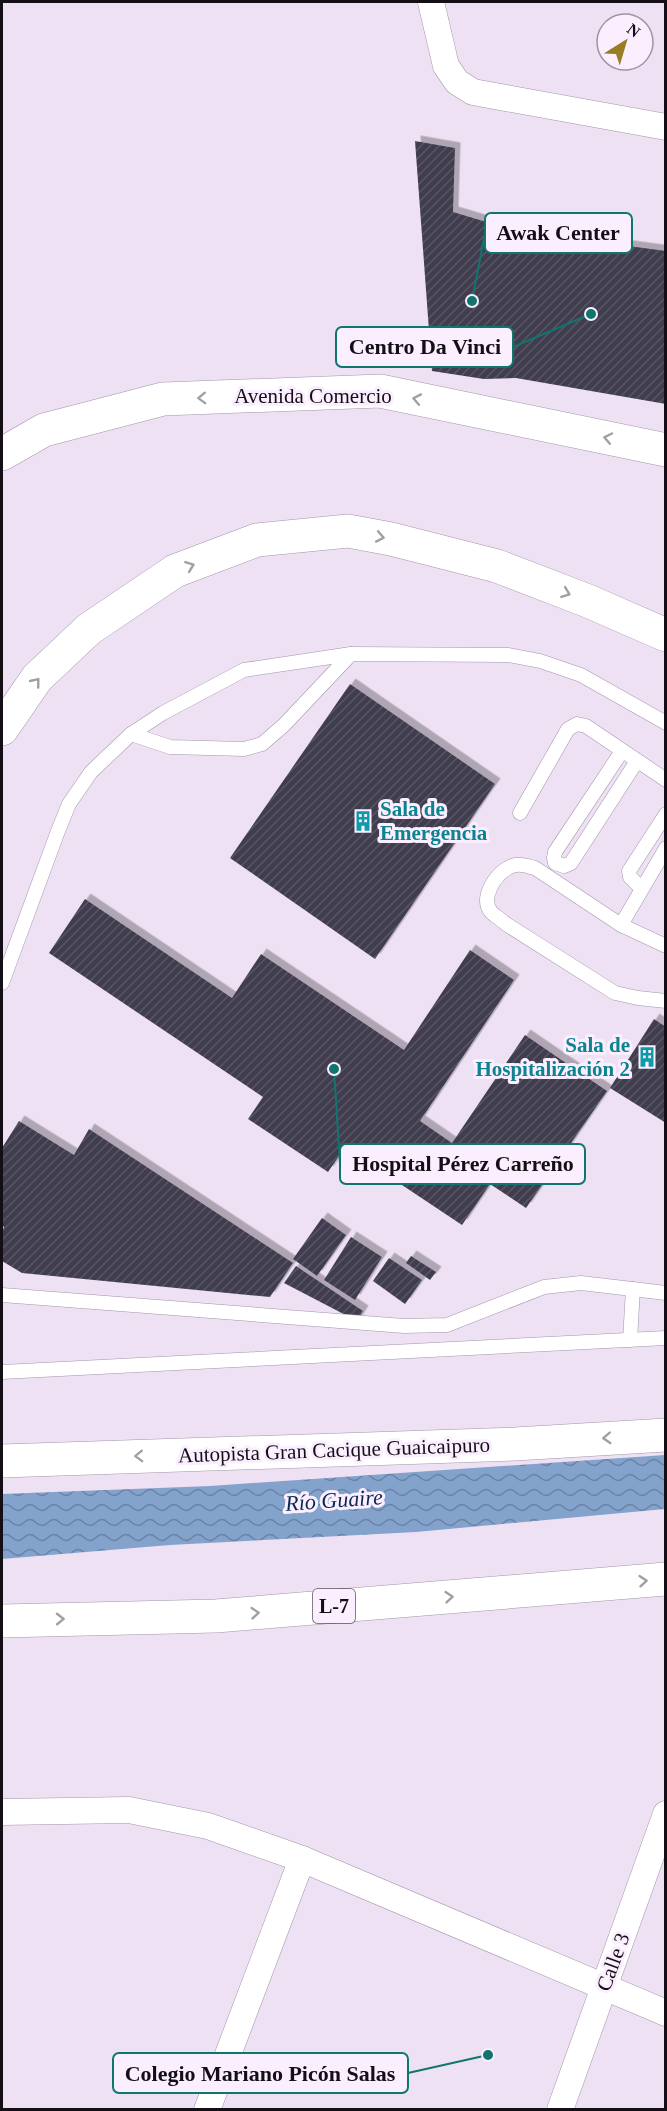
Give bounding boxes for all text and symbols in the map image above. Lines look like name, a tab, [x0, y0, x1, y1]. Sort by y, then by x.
north arrow	[595, 12, 655, 72]
text: N	[624, 20, 644, 41]
callout: Awak Center	[485, 213, 632, 253]
text: Awak Center	[496, 220, 620, 245]
callout: Centro Da Vinci	[336, 327, 513, 367]
text: Centro Da Vinci	[349, 334, 501, 359]
street label: Avenida Comercio	[234, 384, 392, 408]
one-way arrow	[198, 391, 207, 404]
one-way arrow	[413, 393, 423, 406]
one-way arrow	[603, 432, 613, 445]
one-way arrow	[374, 530, 384, 543]
one-way arrow	[184, 560, 195, 573]
one-way arrow	[560, 586, 571, 598]
one-way arrow	[28, 677, 39, 688]
place label: Sala de Emergencia	[380, 797, 488, 845]
building icon: Sala de Emergencia	[351, 809, 375, 833]
place label: Sala de Hospitalización 2	[475, 1033, 630, 1081]
building icon: Sala de Hospitalización 2	[635, 1045, 659, 1069]
callout: Hospital Pérez Carreño	[340, 1144, 585, 1184]
text: Hospital Pérez Carreño	[352, 1151, 574, 1176]
one-way arrow	[603, 1432, 612, 1445]
street label: Autopista Gran Cacique Guaicaipuro	[178, 1433, 490, 1467]
one-way arrow	[135, 1450, 144, 1463]
water label: Río Guaire	[283, 1484, 384, 1516]
one-way arrow	[639, 1574, 648, 1587]
road number: L-7	[313, 1589, 355, 1623]
one-way arrow	[445, 1591, 454, 1604]
one-way arrow	[250, 1607, 259, 1620]
one-way arrow	[55, 1613, 64, 1626]
street label: Calle 3	[591, 1930, 635, 1994]
callout: Colegio Mariano Picón Salas	[113, 2053, 408, 2093]
text: Colegio Mariano Picón Salas	[125, 2061, 396, 2086]

